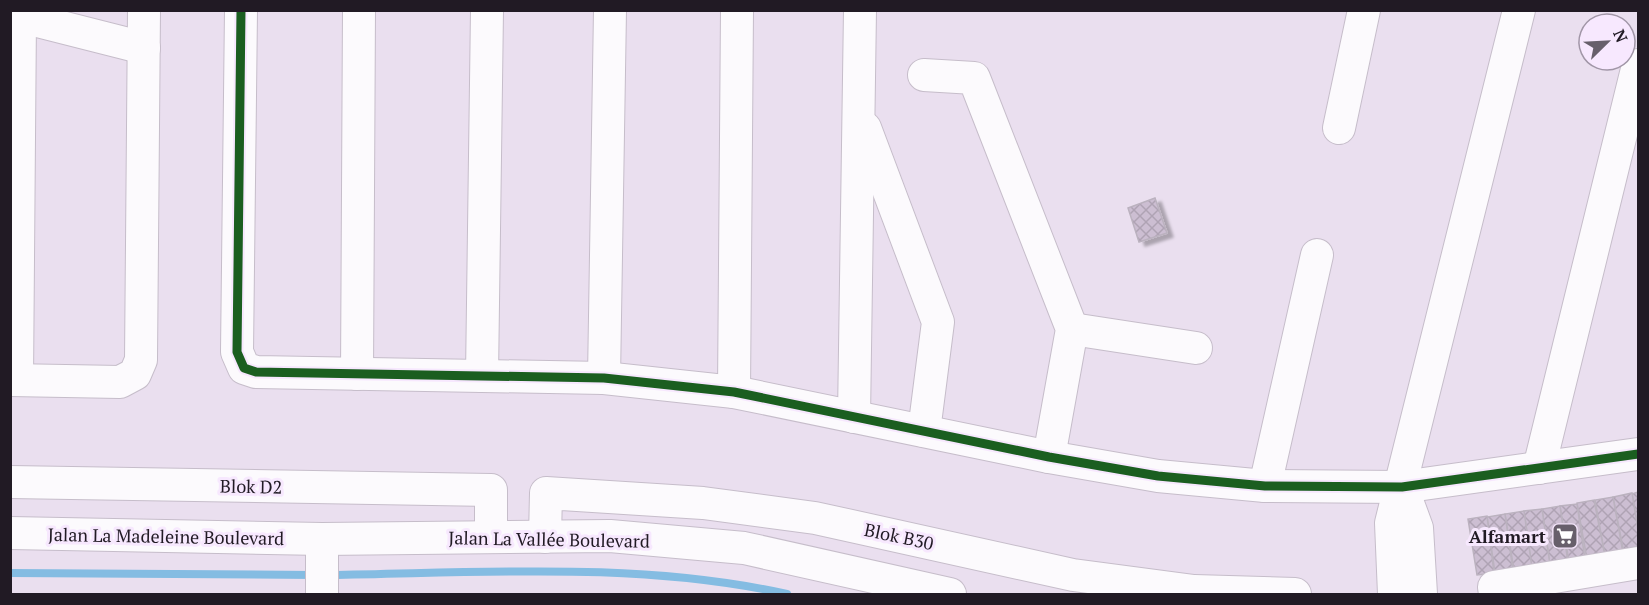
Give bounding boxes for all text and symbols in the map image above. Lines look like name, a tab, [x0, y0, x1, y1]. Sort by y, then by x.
north arrow	[1577, 12, 1637, 72]
text: N	[1608, 26, 1633, 46]
street label: Blok D2	[220, 473, 282, 499]
street label: Blok B30	[862, 517, 936, 555]
supermarket icon: Alfamart	[1550, 521, 1580, 551]
street label: Jalan La Madeleine Boulevard	[48, 522, 284, 550]
place label: Alfamart	[1469, 524, 1546, 548]
street label: Jalan La Vallée Boulevard	[448, 525, 650, 553]

